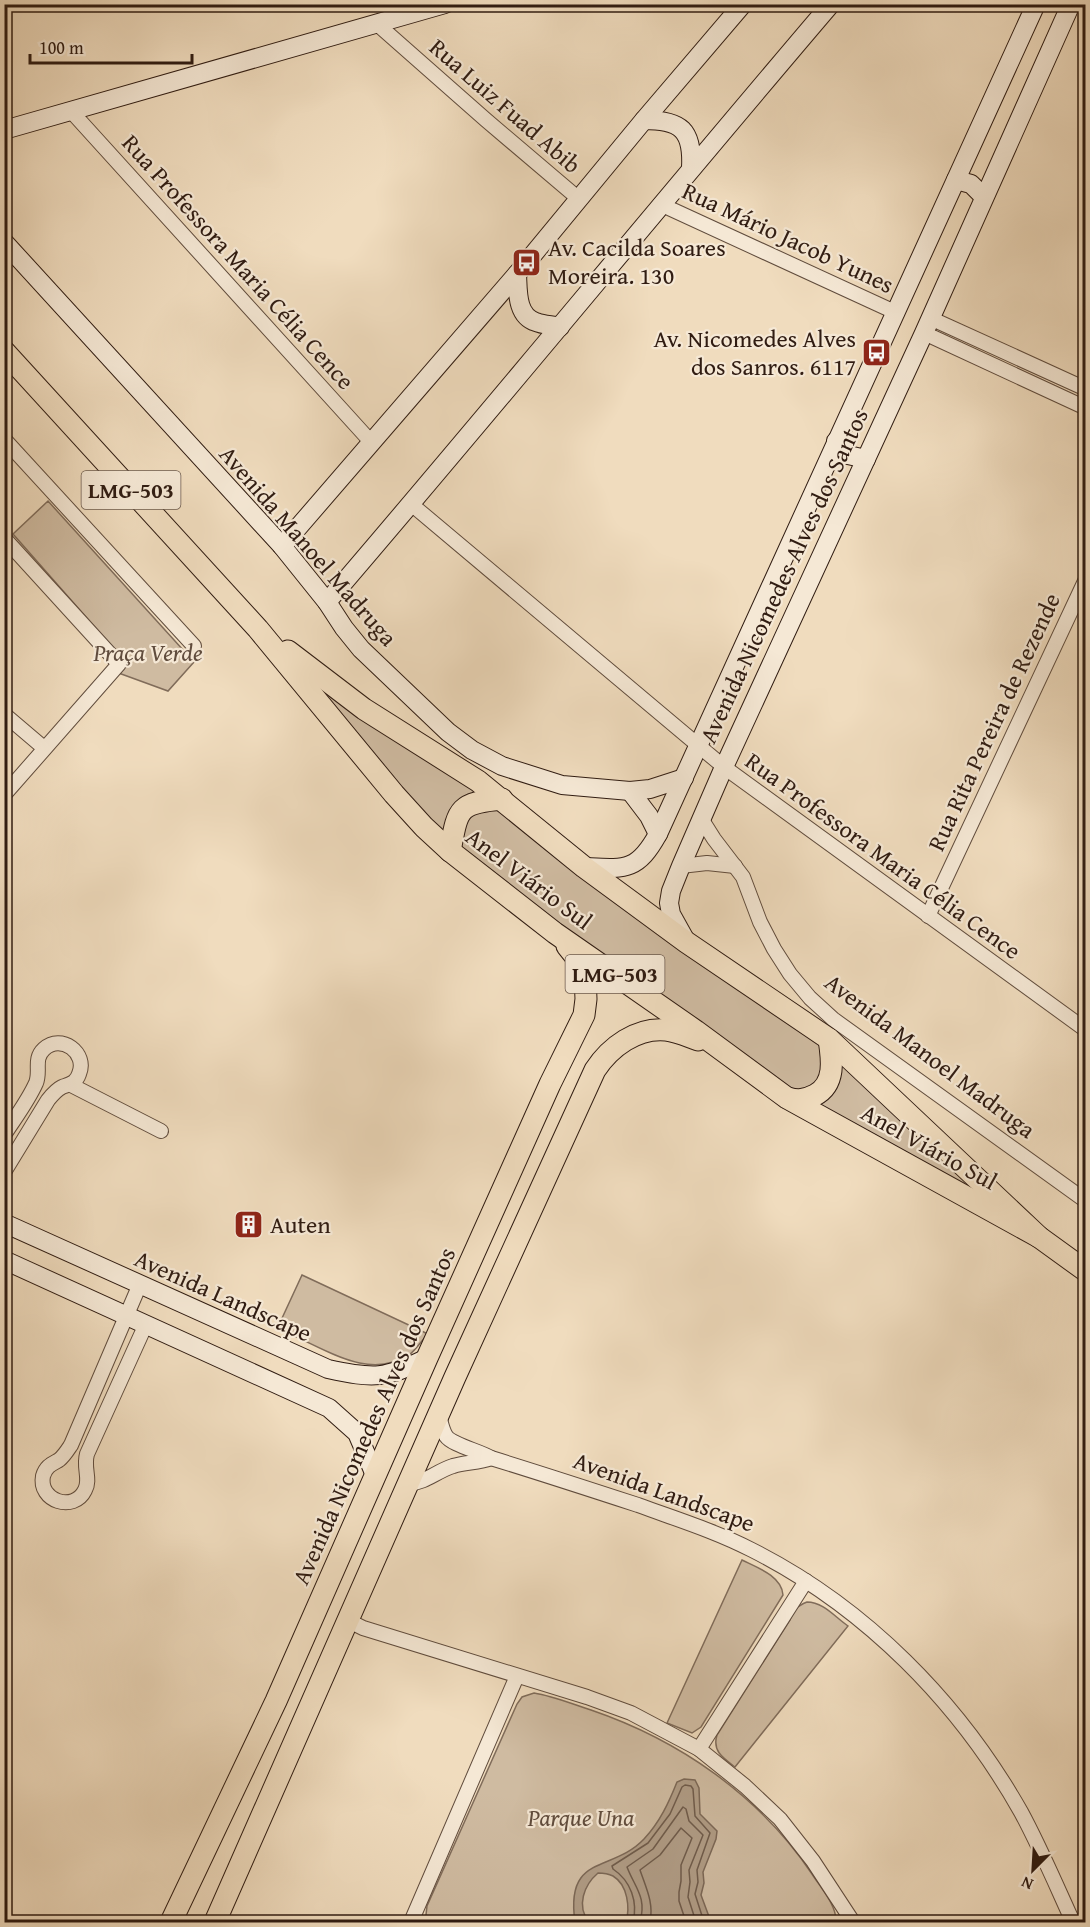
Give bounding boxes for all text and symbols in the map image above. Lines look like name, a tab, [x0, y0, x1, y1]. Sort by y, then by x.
scale bar	[30, 27, 192, 65]
street label: Rua Luiz Fuad Abib	[422, 30, 589, 181]
text: 100 m	[39, 34, 84, 61]
street label: Rua Professora Maria Célia Cence	[114, 126, 363, 397]
street label: Rua Mário Jacob Yunes	[677, 173, 900, 302]
place label: Av. Cacilda Soares Moreira. 130	[548, 230, 726, 293]
bus stop icon: Av. Cacilda Soares Moreira. 130	[511, 246, 543, 278]
place label: Av. Nicomedes Alves dos Sanros. 6117	[653, 321, 856, 384]
bus stop icon: Av. Nicomedes Alves dos Sanros. 6117	[861, 337, 893, 369]
street label: Avenida Nicomedes Alves dos Santos	[690, 402, 877, 749]
street label: Avenida Manoel Madruga	[211, 438, 406, 654]
road number: LMG-503	[82, 471, 180, 509]
street label: Rua Rita Pereira de Rezende	[918, 587, 1069, 856]
park label: Praça Verde	[92, 635, 203, 670]
street label: Rua Professora Maria Célia Cence	[738, 744, 1028, 968]
street label: Anel Viário Sul	[459, 819, 600, 938]
road number: LMG-503	[566, 955, 664, 993]
street label: Avenida Manoel Madruga	[818, 965, 1043, 1147]
street label: Anel Viário Sul	[855, 1095, 1004, 1199]
place label: Auten	[270, 1207, 331, 1242]
building icon: Auten	[233, 1209, 265, 1241]
street label: Avenida Landscape	[129, 1241, 317, 1350]
street label: Avenida Nicomedes Alves dos Santos	[283, 1241, 464, 1590]
street label: Avenida Landscape	[569, 1442, 760, 1541]
park label: Parque Una	[527, 1800, 634, 1835]
north arrow	[1003, 1840, 1063, 1900]
text: N	[1017, 1870, 1037, 1897]

